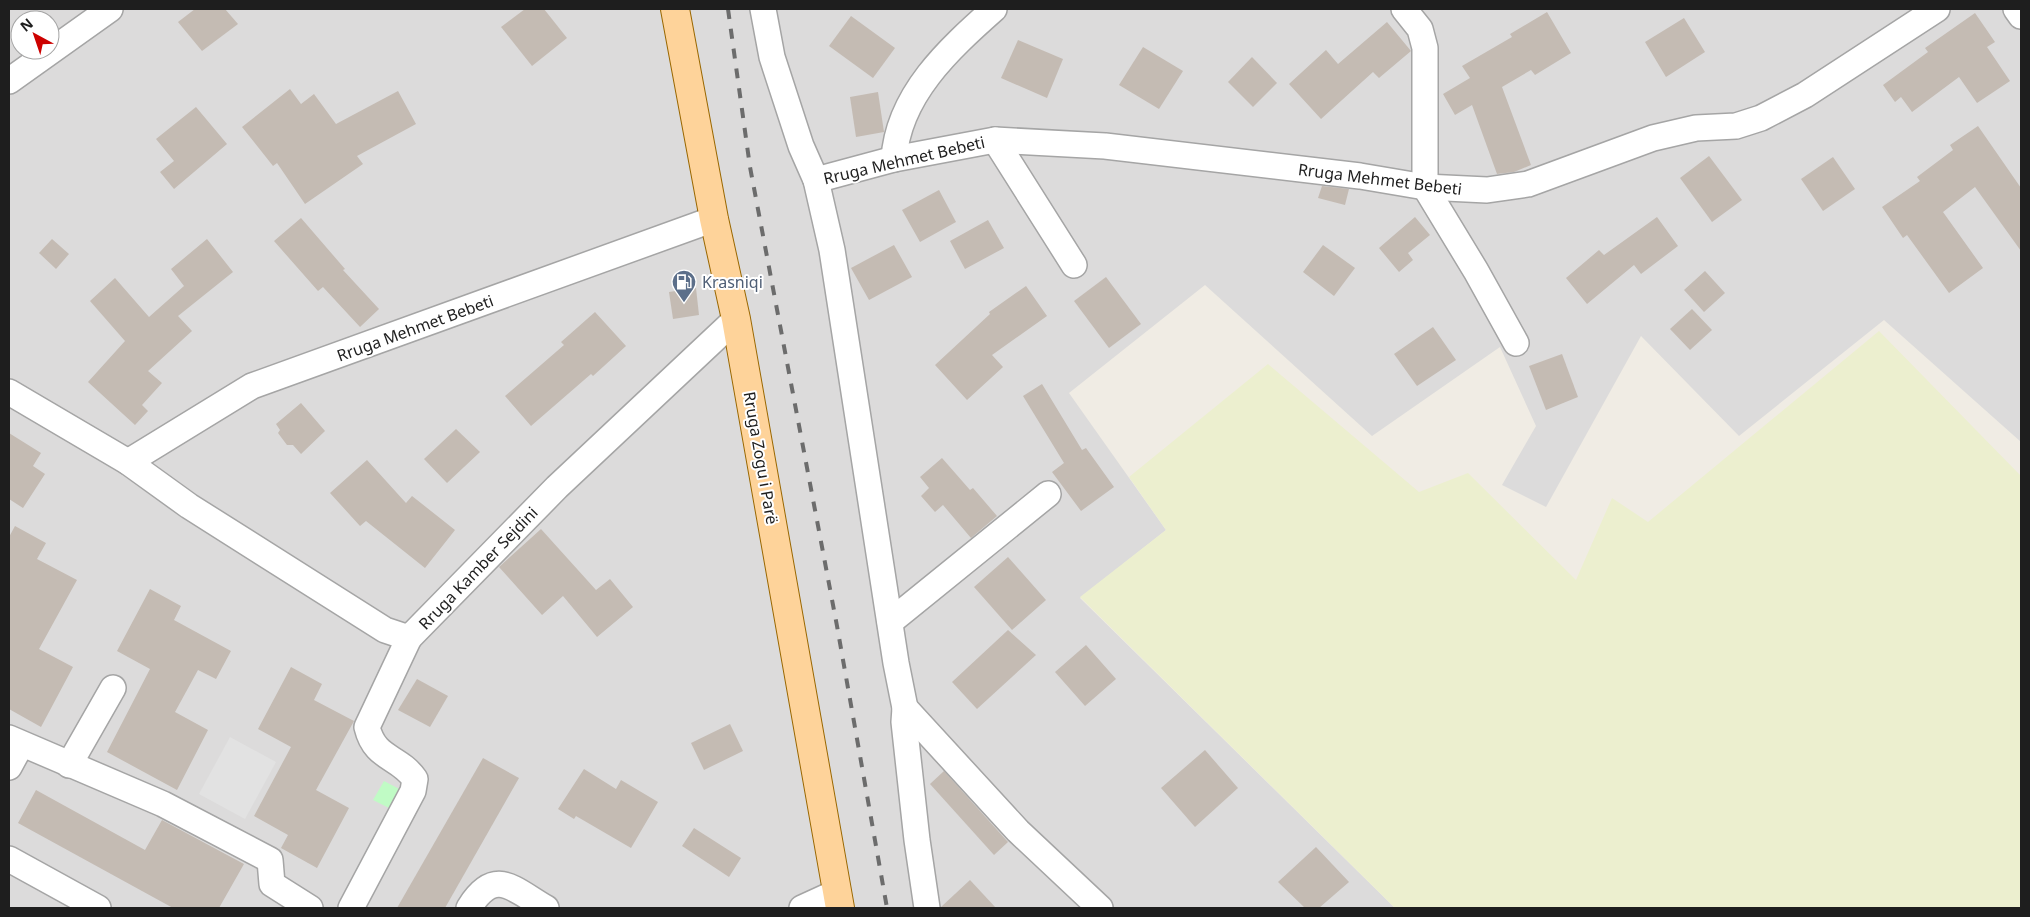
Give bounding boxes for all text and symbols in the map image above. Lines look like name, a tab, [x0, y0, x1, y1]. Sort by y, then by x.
north arrow	[10, 10, 60, 60]
text: N	[16, 14, 37, 36]
street label: Rruga Mehmet Bebeti	[821, 131, 987, 189]
street label: Rruga Mehmet Bebeti	[1297, 158, 1463, 200]
fuel station icon: Krasniqi	[671, 269, 697, 303]
place label: Krasniqi	[702, 271, 763, 293]
street label: Rruga Mehmet Bebeti	[334, 289, 496, 367]
street label: Rruga Zogu i Parë	[738, 390, 784, 526]
street label: Rruga Kamber Sejdini	[414, 502, 542, 634]

